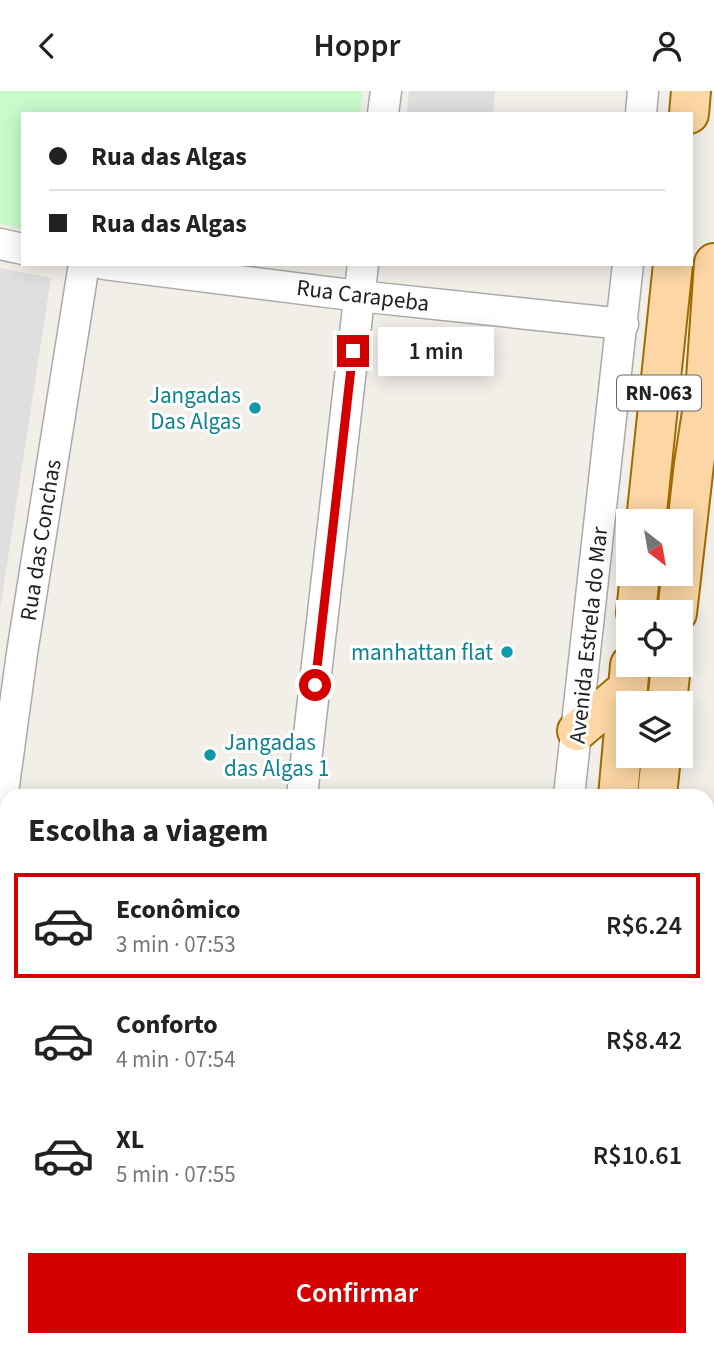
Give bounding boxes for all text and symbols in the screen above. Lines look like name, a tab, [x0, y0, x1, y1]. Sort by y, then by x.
text: Hoppr	[314, 23, 400, 69]
icon: back	[28, 27, 66, 65]
icon: person	[648, 27, 686, 65]
text: Rua das Algas	[91, 138, 247, 175]
text: Rua das Algas	[91, 205, 247, 242]
street label: Rua Carapeba	[295, 271, 431, 320]
callout: 1 min	[378, 327, 493, 375]
route end	[337, 335, 369, 367]
text: 1 min	[409, 335, 463, 368]
road number: RN-063	[617, 375, 701, 411]
place label: Jangadas Das Algas	[149, 379, 241, 438]
marker: Jangadas Das Algas	[247, 400, 263, 416]
street label: Rua das Conchas	[11, 457, 70, 623]
north arrow	[616, 509, 693, 586]
map controls	[616, 509, 693, 768]
street label: Avenida Estrela do Mar	[561, 524, 616, 745]
button: locate	[616, 600, 693, 677]
place label: manhattan flat	[351, 636, 493, 669]
marker: manhattan flat	[499, 644, 515, 660]
route start	[299, 669, 331, 701]
button: layers	[616, 691, 693, 768]
place label: Jangadas das Algas 1	[224, 726, 329, 785]
marker: Jangadas das Algas 1	[202, 747, 218, 763]
text: Escolha a viagem	[28, 808, 268, 854]
text: Econômico	[116, 891, 241, 928]
icon: car	[32, 894, 95, 957]
text: R$6.24	[606, 907, 682, 944]
text: 3 min · 07:53	[116, 928, 236, 961]
text: Conforto	[116, 1006, 218, 1043]
icon: car	[32, 1009, 95, 1072]
text: R$8.42	[606, 1022, 682, 1059]
text: 4 min · 07:54	[116, 1043, 236, 1076]
text: XL	[116, 1121, 144, 1158]
icon: car	[32, 1124, 95, 1187]
text: R$10.61	[593, 1137, 682, 1174]
text: 5 min · 07:55	[116, 1158, 236, 1191]
button: Confirmar	[28, 1253, 686, 1333]

